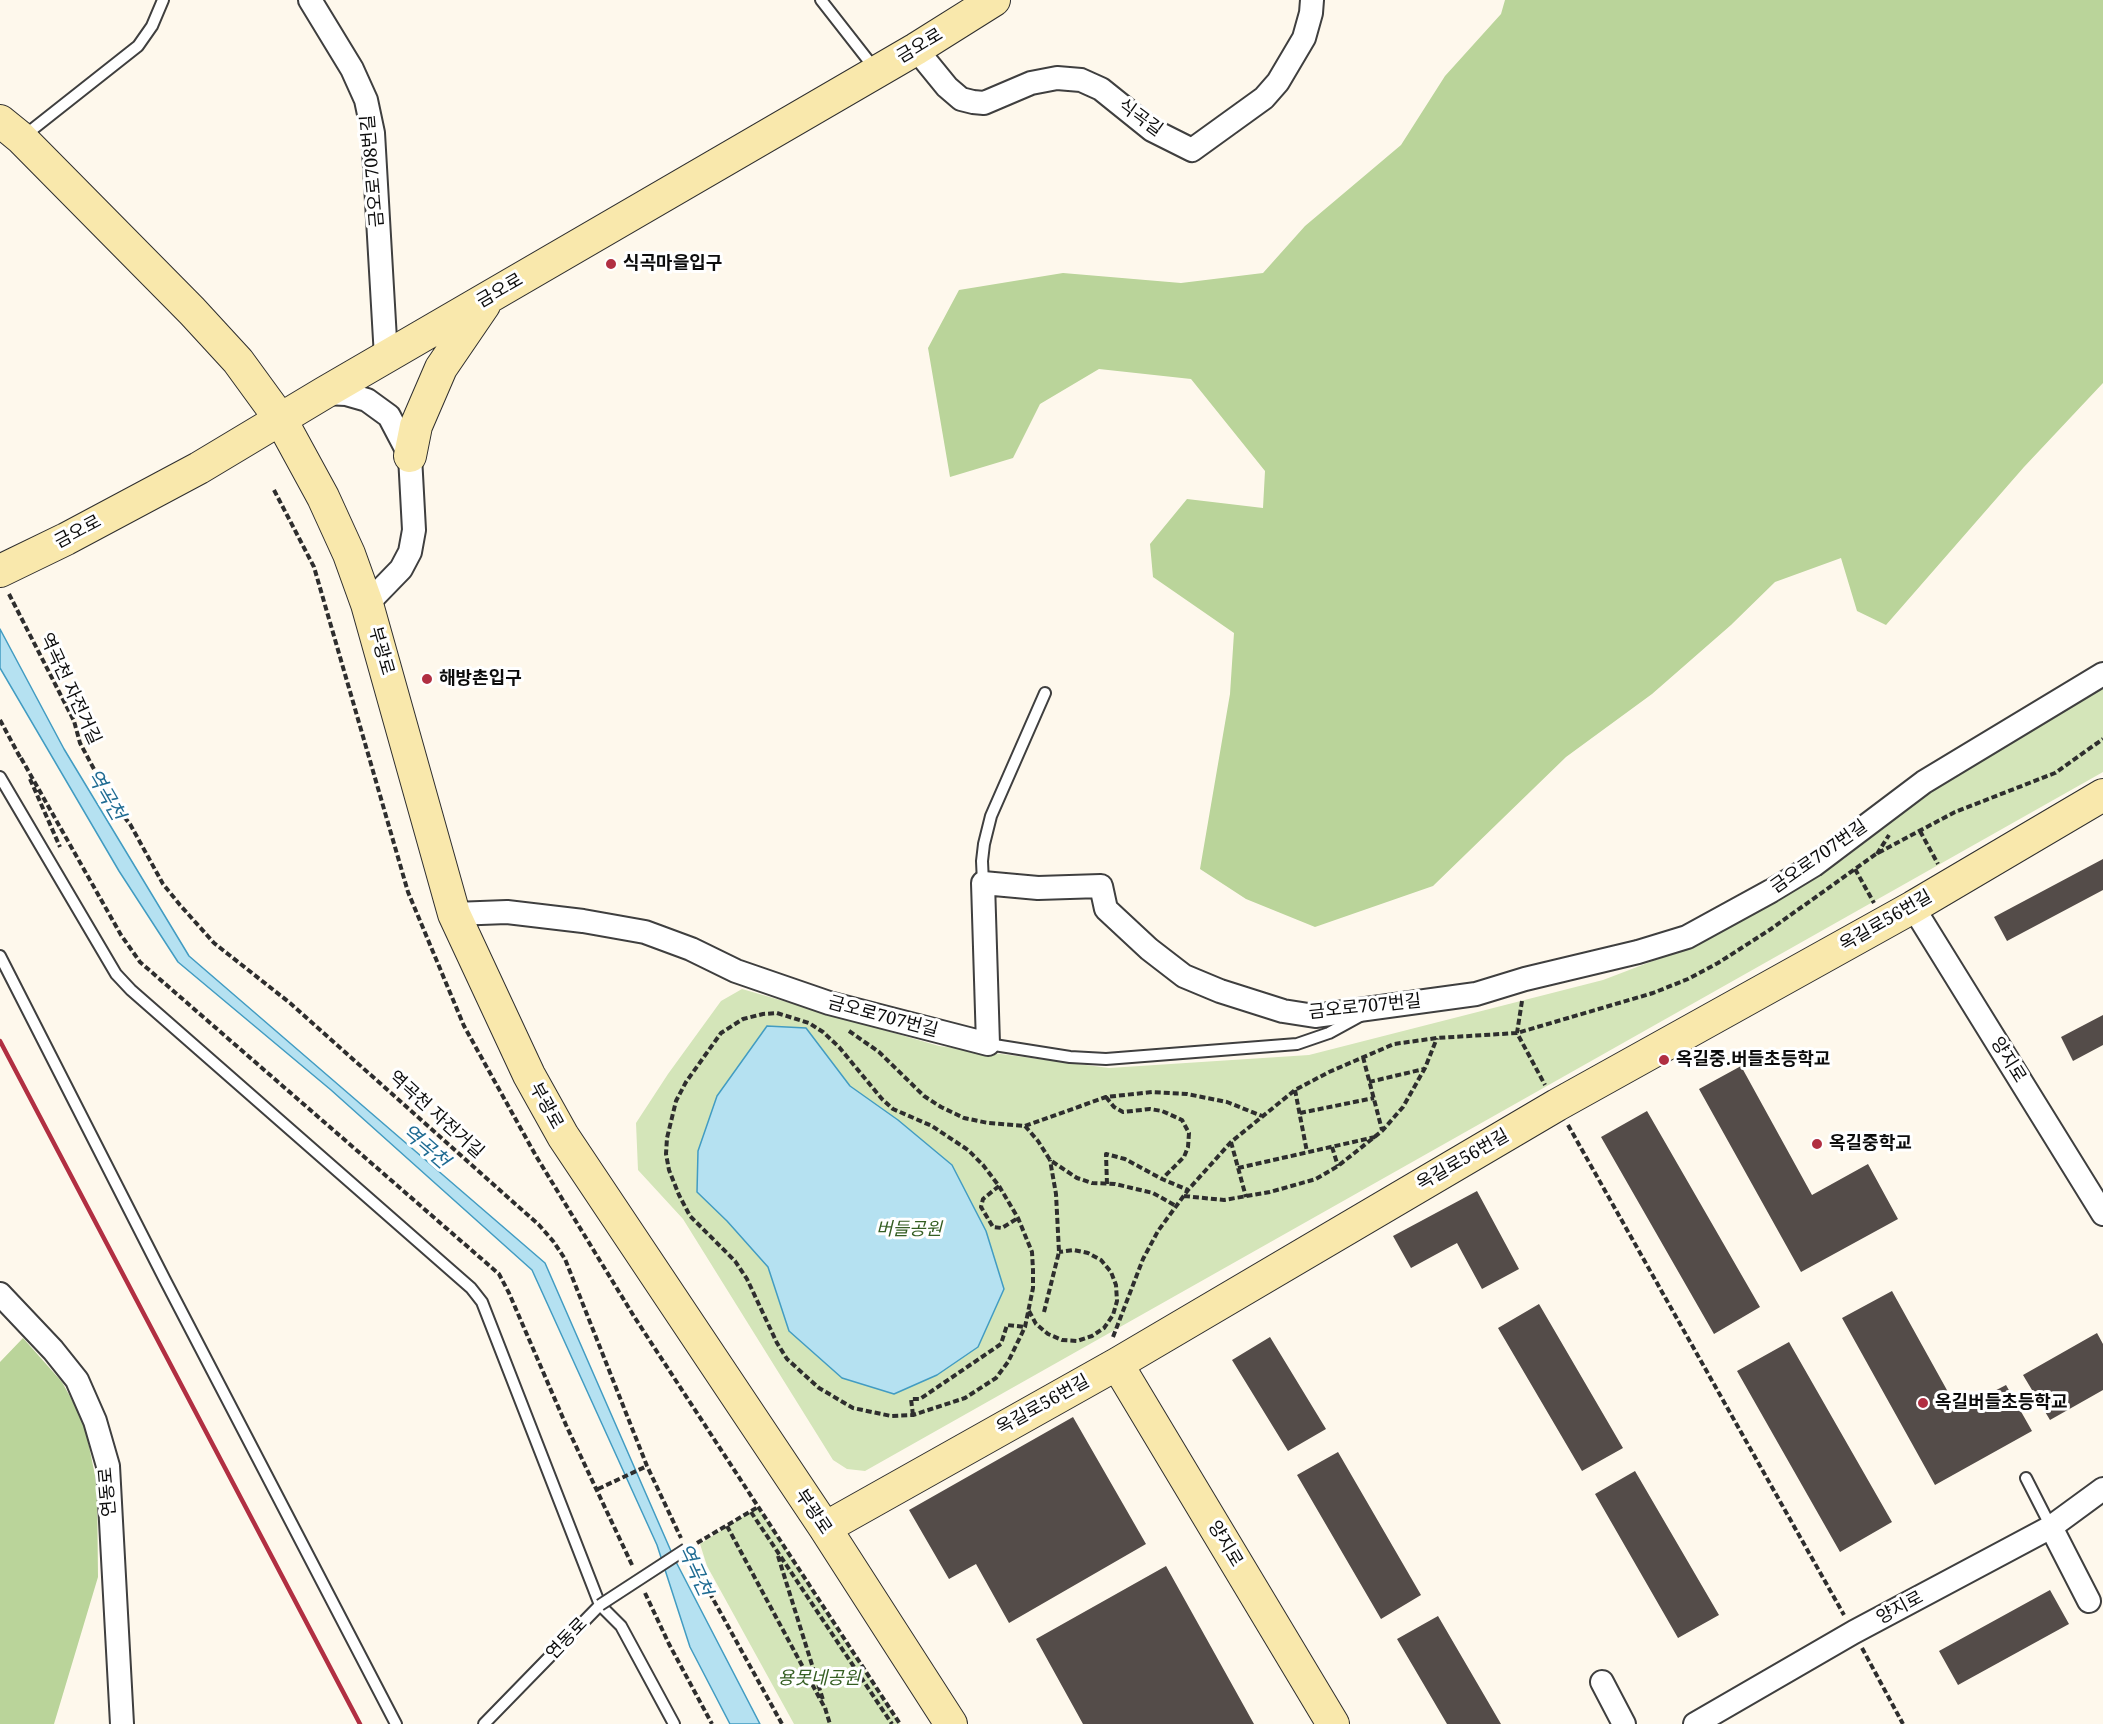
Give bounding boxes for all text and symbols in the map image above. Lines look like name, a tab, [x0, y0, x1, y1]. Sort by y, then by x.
street label: 금오로	[893, 24, 947, 68]
street label: 식곡길	[1114, 95, 1166, 141]
street label: 금오로708번길	[357, 114, 389, 228]
place label: 식곡마을입구	[623, 253, 722, 275]
marker: 식곡마을입구	[604, 257, 618, 271]
street label: 금오로	[473, 269, 527, 313]
street label: 금오로	[51, 511, 105, 553]
street label: 부광로	[364, 624, 398, 678]
street label: 역곡천 자전거길	[35, 630, 105, 748]
place label: 해방촌입구	[439, 668, 522, 690]
marker: 해방촌입구	[420, 672, 434, 686]
water label: 역곡천	[81, 765, 129, 825]
street label: 금오로707번길	[1767, 816, 1871, 898]
street label: 옥길로56번길	[1836, 886, 1936, 956]
street label: 금오로707번길	[1308, 990, 1422, 1024]
street label: 금오로707번길	[826, 992, 940, 1042]
street label: 양지로	[1986, 1033, 2030, 1087]
place label: 옥길중.버들초등학교	[1676, 1049, 1830, 1071]
marker: 옥길중.버들초등학교	[1657, 1053, 1671, 1067]
street label: 역곡천 자전거길	[384, 1067, 488, 1163]
street label: 부광로	[525, 1079, 567, 1133]
water label: 역곡천	[396, 1120, 454, 1174]
street label: 옥길로56번길	[1413, 1125, 1513, 1195]
place label: 옥길중학교	[1829, 1133, 1912, 1155]
marker: 옥길중학교	[1810, 1137, 1824, 1151]
park label: 버들공원	[876, 1219, 942, 1241]
street label: 옥길로56번길	[993, 1371, 1093, 1439]
place label: 옥길버들초등학교	[1935, 1392, 2067, 1414]
marker: 옥길버들초등학교	[1916, 1396, 1930, 1410]
street label: 연동로	[95, 1466, 121, 1518]
street label: 부광로	[790, 1485, 836, 1539]
street label: 양지로	[1203, 1517, 1247, 1571]
water label: 역곡천	[671, 1540, 717, 1600]
street label: 양지로	[1873, 1587, 1927, 1629]
street label: 연동로	[542, 1614, 592, 1664]
park label: 용못네공원	[778, 1668, 860, 1690]

